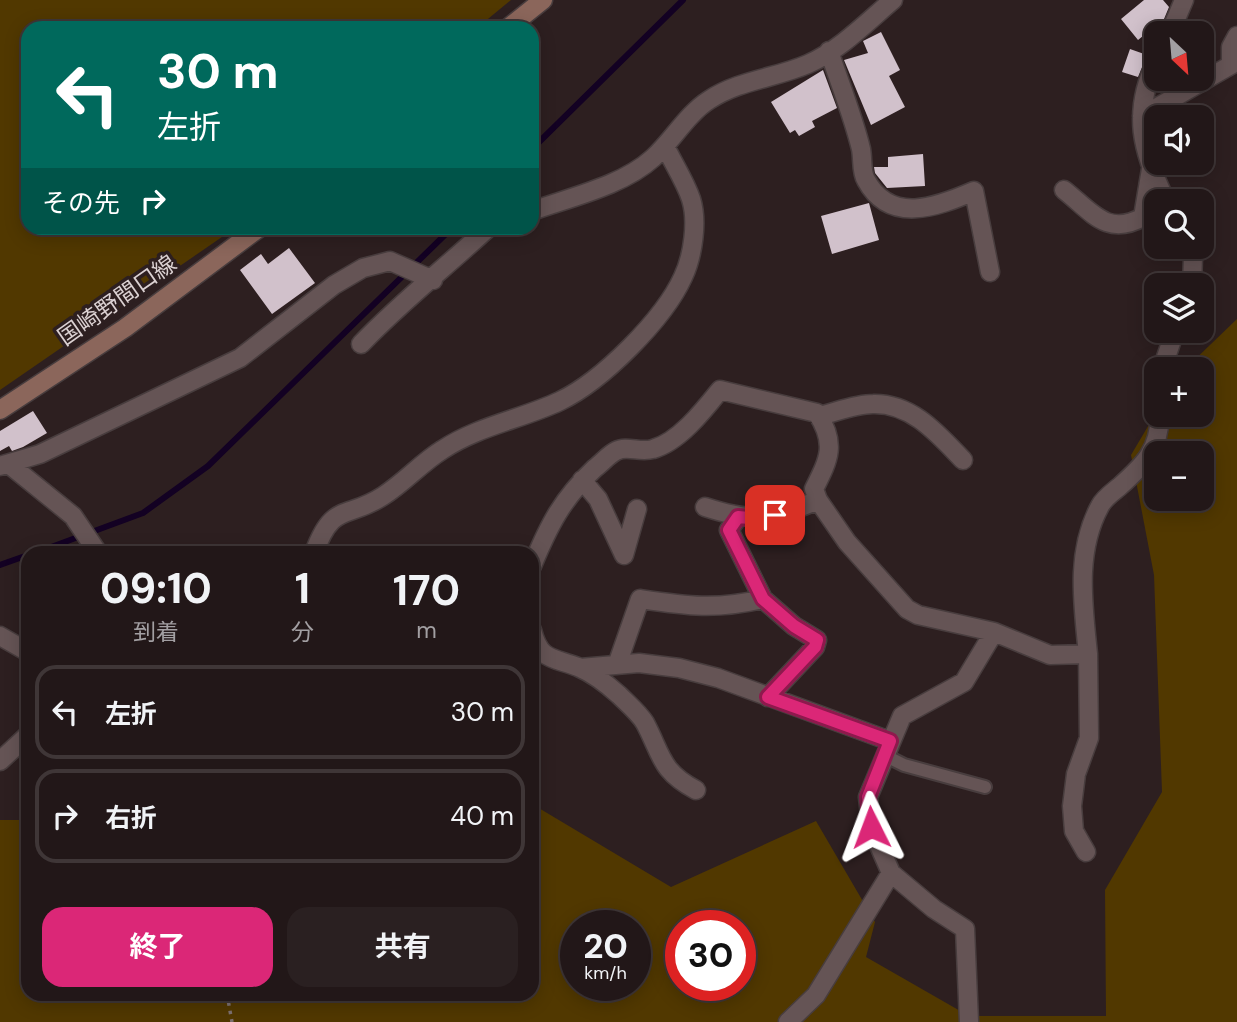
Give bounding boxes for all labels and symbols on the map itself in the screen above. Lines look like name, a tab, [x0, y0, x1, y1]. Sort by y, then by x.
north arrow	[1144, 21, 1214, 91]
street label: 国崎野間口線	[52, 248, 182, 352]
pin	[745, 485, 805, 545]
position arrow	[834, 790, 908, 864]
speed limit sign: 30	[665, 910, 756, 1001]

